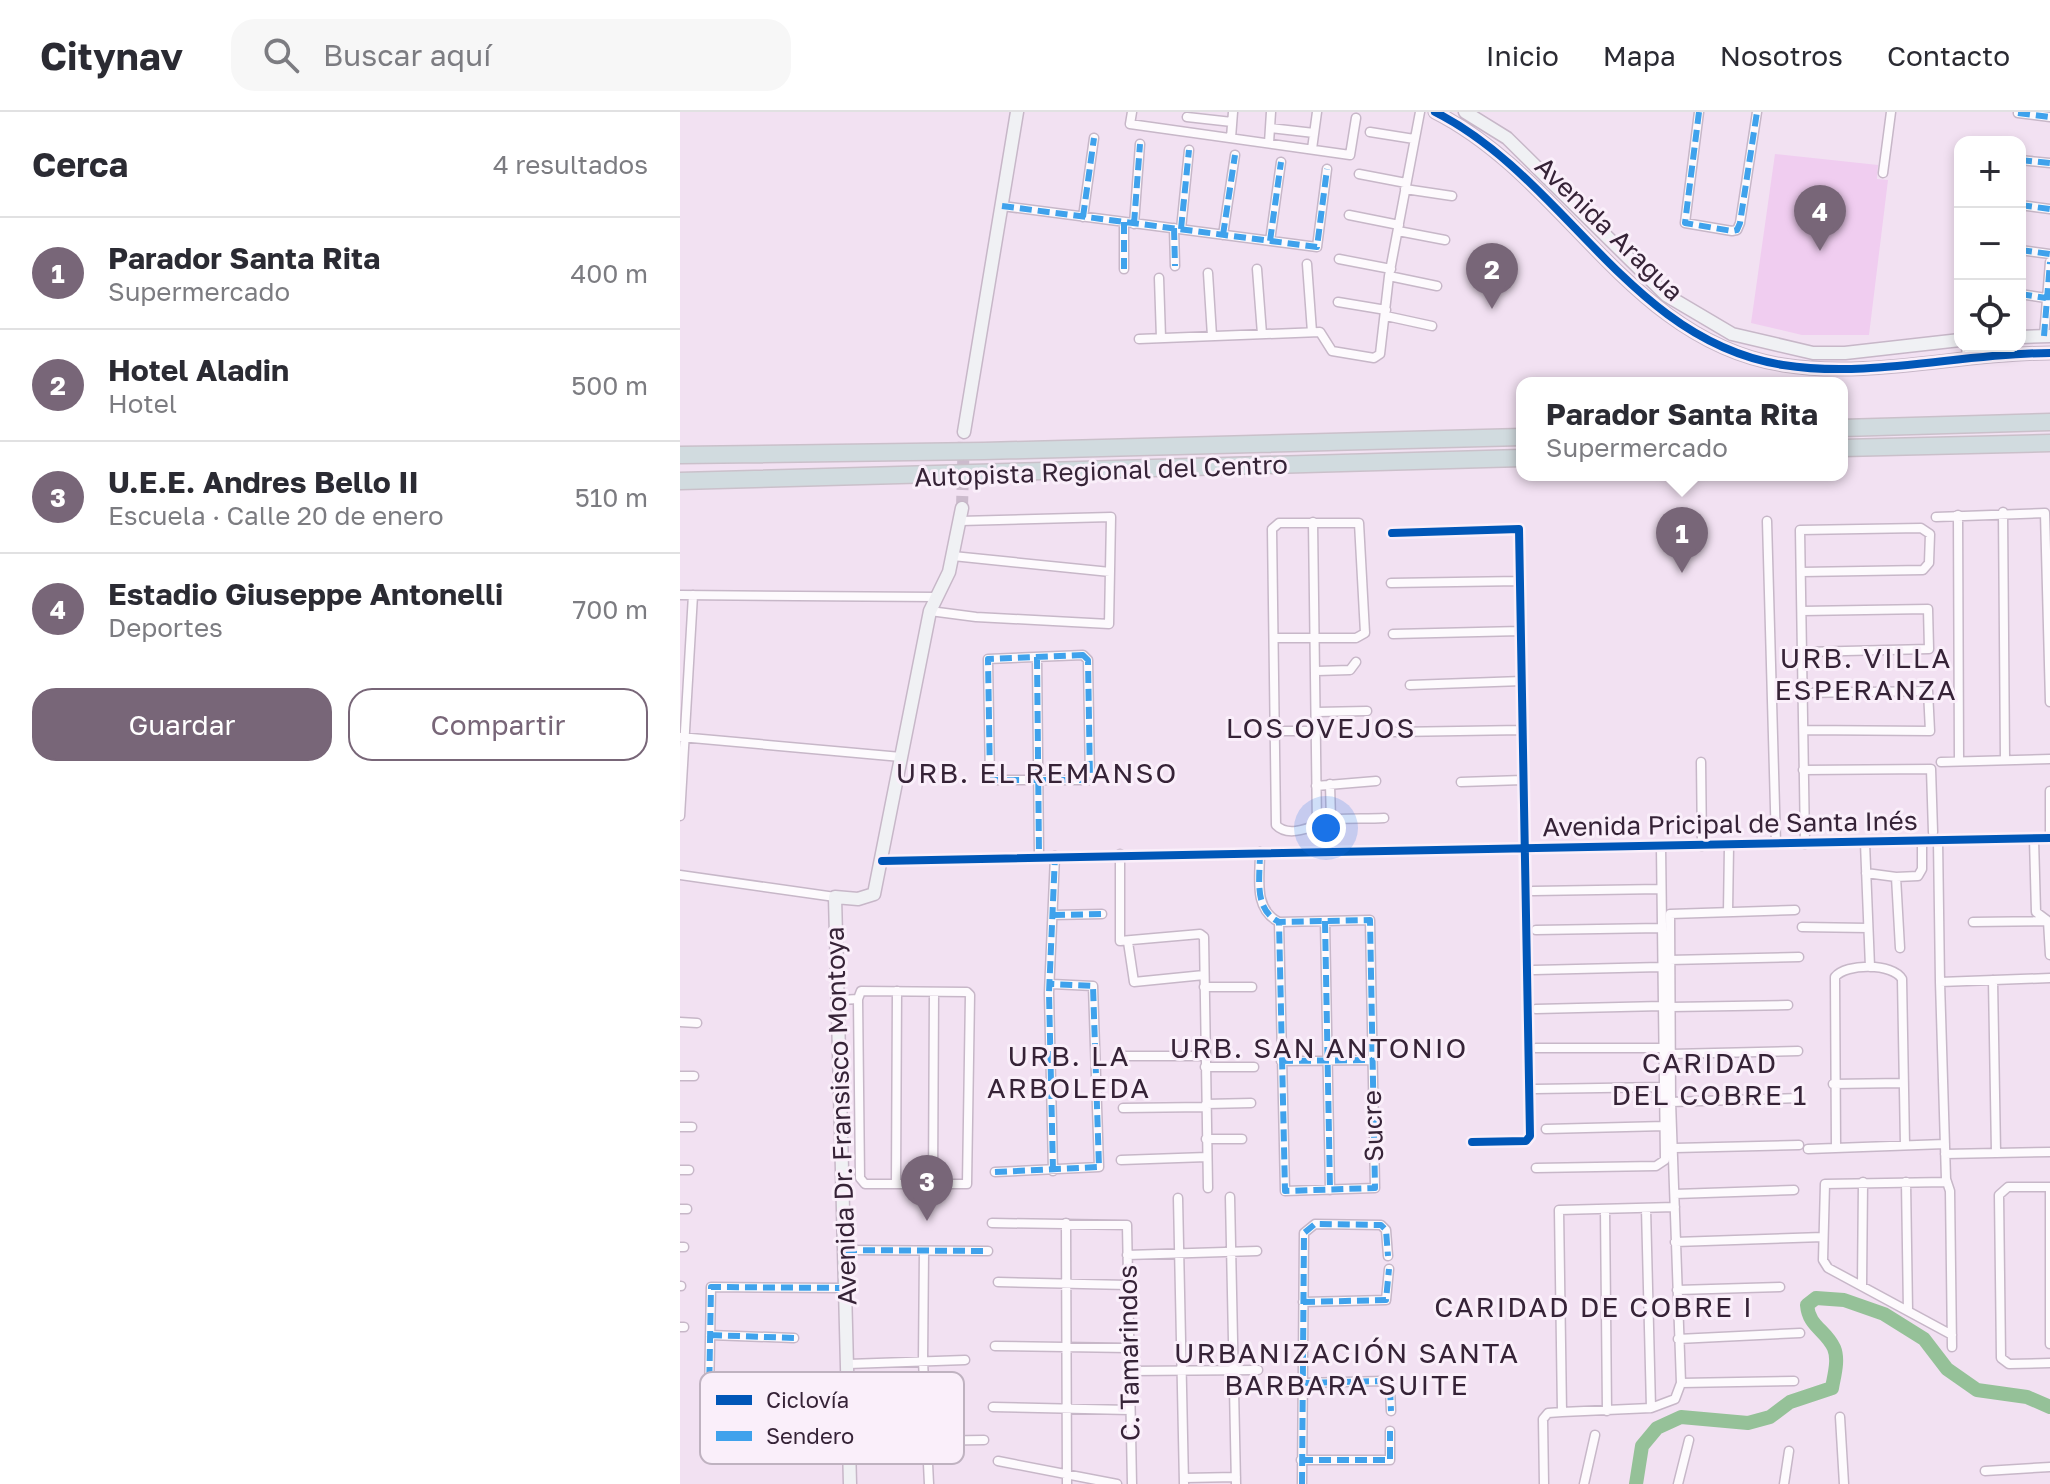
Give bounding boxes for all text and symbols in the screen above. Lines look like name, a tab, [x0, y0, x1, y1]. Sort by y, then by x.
search box	[231, 19, 791, 91]
text: Citynav	[40, 33, 183, 78]
icon: search	[259, 33, 303, 77]
text: Buscar aquí	[323, 37, 491, 73]
text: Inicio	[1486, 39, 1559, 72]
text: Mapa	[1603, 39, 1676, 72]
text: Nosotros	[1720, 39, 1843, 72]
text: Contacto	[1887, 39, 2010, 72]
map controls	[1954, 136, 2026, 352]
button: +	[1954, 136, 2026, 208]
text: Cerca	[32, 144, 128, 184]
text: 4 resultados	[493, 149, 648, 180]
street label: Avenida Aragua	[1529, 150, 1690, 307]
pin: 4	[1794, 185, 1846, 251]
button: −	[1954, 208, 2026, 280]
text: Parador Santa Rita	[108, 240, 380, 276]
pin: 2	[1466, 243, 1518, 309]
text: 1	[51, 258, 65, 289]
text: 400 m	[570, 258, 648, 289]
text: Supermercado	[108, 276, 290, 307]
button: locate	[1954, 280, 2026, 352]
text: Hotel Aladin	[108, 352, 289, 388]
text: 2	[50, 370, 66, 401]
text: 500 m	[571, 370, 648, 401]
popup	[1516, 377, 1848, 481]
text: Hotel	[108, 388, 177, 419]
text: Parador Santa Rita	[1546, 396, 1818, 432]
text: Supermercado	[1546, 432, 1728, 463]
street label: Autopista Regional del Centro	[914, 448, 1288, 493]
text: U.E.E. Andres Bello II	[108, 464, 419, 500]
text: 3	[50, 482, 66, 513]
text: 510 m	[575, 482, 648, 513]
text: Escuela · Calle 20 de enero	[108, 500, 444, 531]
pin: 1	[1656, 507, 1708, 573]
text: Estadio Giuseppe Antonelli	[108, 576, 503, 612]
text: 4	[50, 594, 66, 625]
text: 700 m	[572, 594, 648, 625]
text: Deportes	[108, 612, 223, 643]
district label: URB. VILLA ESPERANZA	[1774, 641, 1958, 706]
button: Guardar	[32, 688, 332, 761]
button: Compartir	[348, 688, 648, 761]
district label: LOS OVEJOS	[1226, 711, 1416, 744]
district label: URB. EL REMANSO	[896, 756, 1178, 789]
street label: Avenida Pricipal de Santa Inés	[1542, 805, 1918, 842]
your location	[1306, 808, 1346, 848]
street label: Avenida Dr. Fransisco Montoya	[818, 926, 863, 1306]
district label: URB. SAN ANTONIO	[1170, 1031, 1468, 1064]
district label: URB. LA ARBOLEDA	[987, 1039, 1151, 1104]
district label: CARIDAD DEL COBRE 1	[1612, 1046, 1808, 1111]
street label: Sucre	[1356, 1090, 1389, 1162]
pin: 3	[901, 1155, 953, 1221]
street label: C. Tamarindos	[1111, 1265, 1146, 1441]
district label: CARIDAD DE COBRE I	[1434, 1290, 1754, 1323]
district label: URBANIZACIÓN SANTA BARBARA SUITE	[1174, 1336, 1520, 1401]
legend	[700, 1372, 964, 1464]
text: Ciclovía	[766, 1386, 849, 1413]
text: Sendero	[766, 1422, 854, 1449]

